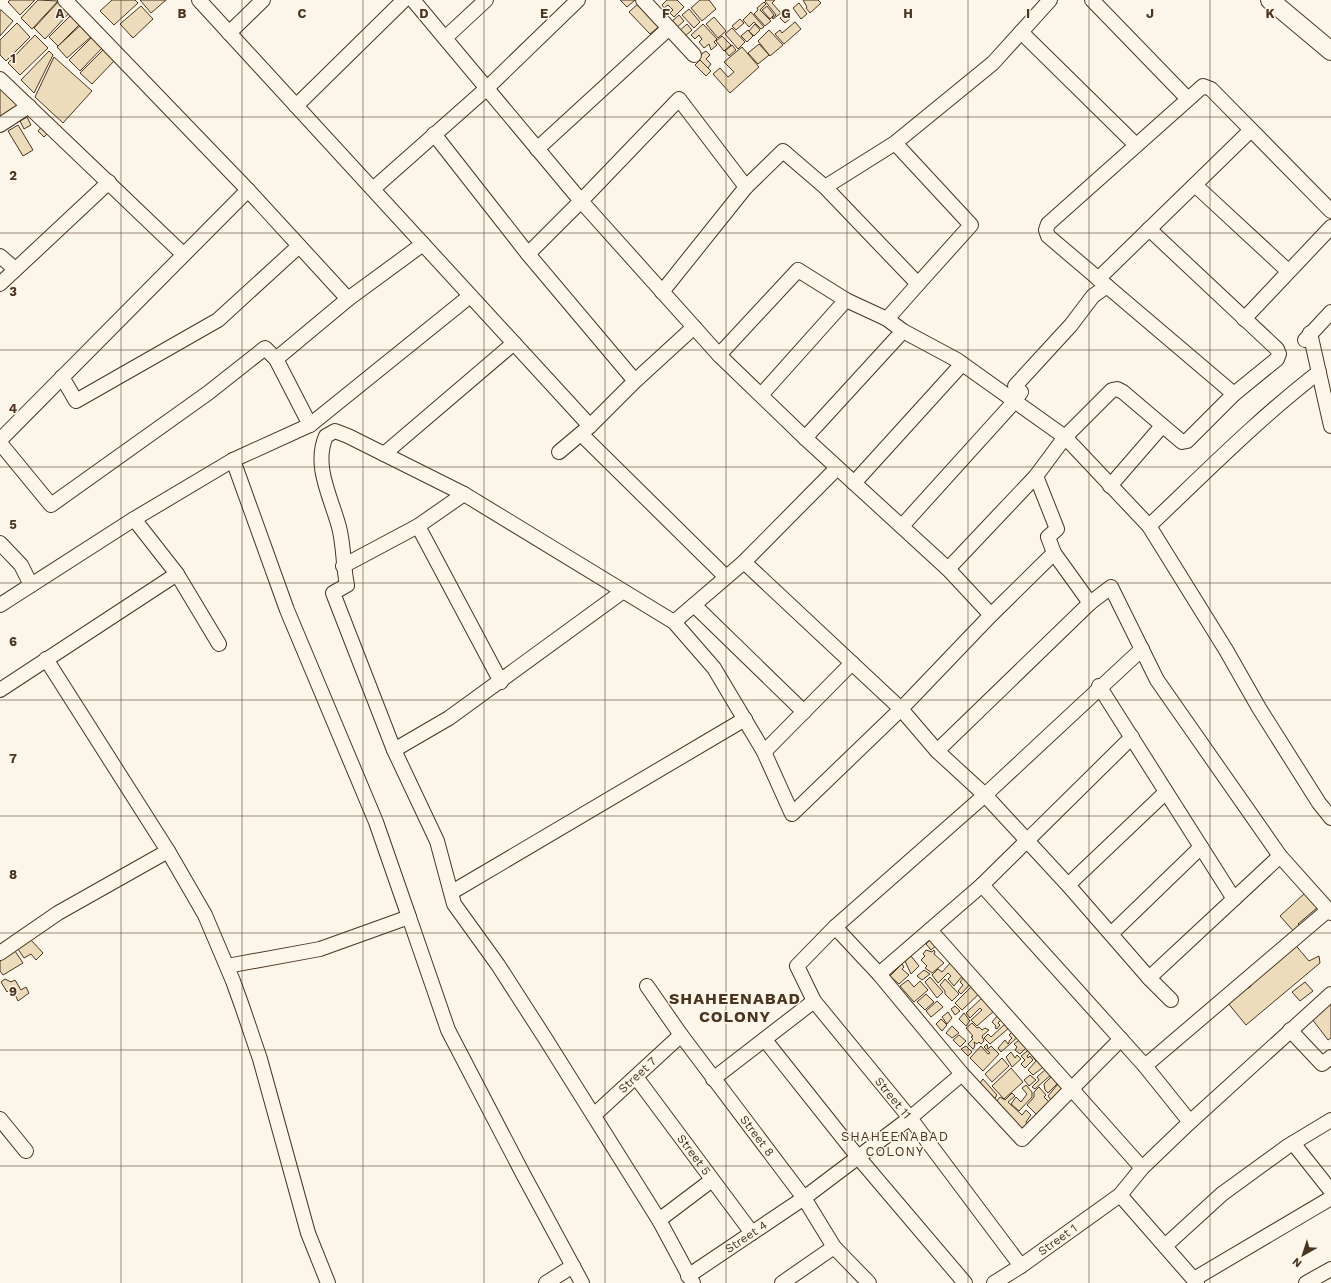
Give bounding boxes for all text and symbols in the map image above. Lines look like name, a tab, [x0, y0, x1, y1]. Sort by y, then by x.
text: A	[56, 6, 65, 21]
text: B	[178, 6, 187, 21]
text: C	[298, 6, 307, 21]
text: D	[419, 6, 429, 21]
text: E	[540, 6, 548, 21]
text: F	[662, 6, 670, 21]
text: G	[781, 6, 791, 21]
text: H	[903, 6, 913, 21]
text: I	[1026, 6, 1030, 21]
text: J	[1146, 6, 1154, 21]
text: K	[1265, 6, 1275, 21]
text: 1	[10, 51, 16, 66]
text: 2	[9, 168, 17, 183]
text: 3	[9, 284, 17, 299]
text: 4	[9, 401, 18, 416]
text: 5	[9, 517, 17, 532]
text: 6	[9, 634, 17, 649]
text: 7	[9, 751, 17, 766]
text: 8	[9, 867, 17, 882]
text: 9	[9, 984, 17, 999]
district label: SHAHEENABAD COLONY	[669, 989, 801, 1026]
street label: Street 7	[616, 1054, 659, 1096]
street label: Street 11	[872, 1074, 914, 1122]
street label: Street 8	[737, 1113, 777, 1159]
district label: SHAHEENABAD COLONY	[841, 1129, 949, 1159]
street label: Street 5	[674, 1132, 714, 1178]
street label: Street 4	[722, 1218, 770, 1256]
street label: Street 1	[1035, 1221, 1080, 1258]
north arrow	[1283, 1235, 1323, 1275]
text: N	[1290, 1255, 1304, 1270]

